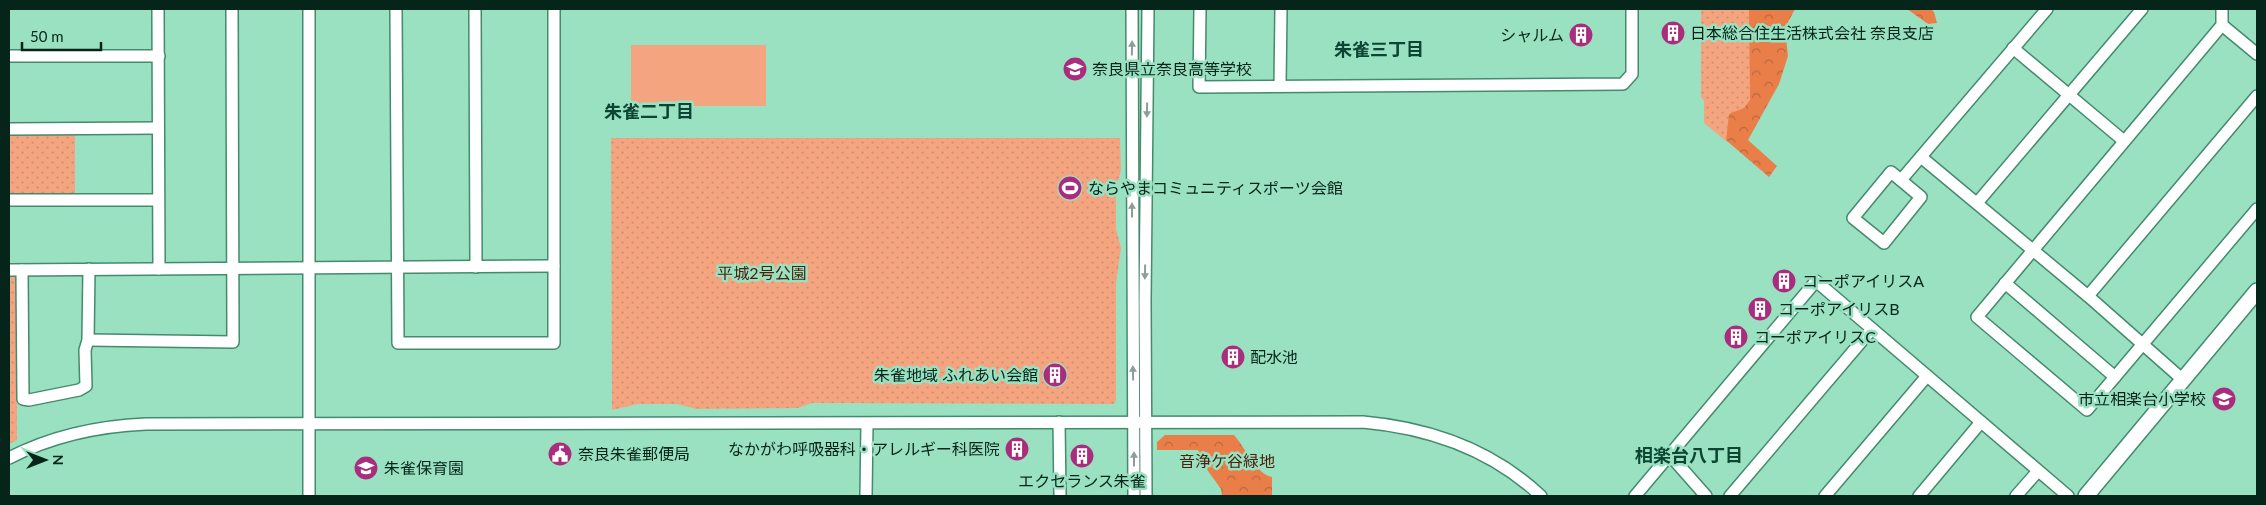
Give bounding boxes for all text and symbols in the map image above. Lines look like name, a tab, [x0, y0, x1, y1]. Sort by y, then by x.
scale bar	[22, 20, 101, 52]
building icon: 日本総合住生活株式会社 奈良支店	[1660, 20, 1686, 46]
building icon: シャルム	[1568, 22, 1594, 48]
place label: 日本総合住生活株式会社 奈良支店	[1690, 23, 1934, 42]
place label: シャルム	[1500, 25, 1564, 44]
text: 50 m	[30, 27, 64, 45]
district label: 朱雀三丁目	[1334, 38, 1424, 60]
one-way arrow	[1128, 40, 1136, 56]
school or university icon: 奈良県立奈良高等学校	[1062, 56, 1088, 82]
place label: 奈良県立奈良高等学校	[1092, 59, 1252, 78]
district label: 朱雀二丁目	[604, 100, 694, 122]
one-way arrow	[1142, 102, 1150, 118]
sports icon: ならやまコミュニティスポーツ会館	[1057, 175, 1083, 201]
place label: ならやまコミュニティスポーツ会館	[1088, 178, 1343, 197]
one-way arrow	[1128, 202, 1136, 218]
park label: 平城2号公園	[717, 263, 807, 282]
one-way arrow	[1141, 265, 1149, 281]
building icon: コーポアイリスA	[1771, 268, 1797, 294]
place label: コーポアイリスA	[1802, 271, 1924, 290]
building icon: コーポアイリスB	[1747, 296, 1773, 322]
place label: コーポアイリスB	[1778, 299, 1900, 318]
building icon: コーポアイリスC	[1723, 324, 1749, 350]
place label: コーポアイリスC	[1754, 327, 1876, 346]
building icon: 配水池	[1220, 344, 1246, 370]
place label: 配水池	[1250, 347, 1298, 366]
building icon: 朱雀地域 ふれあい会館	[1042, 362, 1068, 388]
place label: 朱雀地域 ふれあい会館	[874, 365, 1038, 384]
one-way arrow	[1129, 365, 1137, 381]
school or university icon: 市立相楽台小学校	[2211, 386, 2237, 412]
place label: 市立相楽台小学校	[2078, 389, 2206, 408]
north arrow	[20, 435, 70, 485]
building icon: なかがわ呼吸器科・アレルギー科医院	[1004, 436, 1030, 462]
place label: なかがわ呼吸器科・アレルギー科医院	[728, 439, 1000, 458]
public building icon: 奈良朱雀郵便局	[547, 441, 573, 467]
building icon: エクセランス朱雀	[1069, 443, 1095, 469]
place label: 奈良朱雀郵便局	[578, 444, 690, 463]
district label: 相楽台八丁目	[1635, 444, 1743, 466]
one-way arrow	[1130, 451, 1138, 467]
park label: 音浄ケ谷緑地	[1179, 451, 1275, 470]
text: N	[50, 455, 67, 465]
school or university icon: 朱雀保育園	[353, 455, 379, 481]
place label: 朱雀保育園	[384, 458, 464, 477]
place label: エクセランス朱雀	[1018, 471, 1146, 490]

